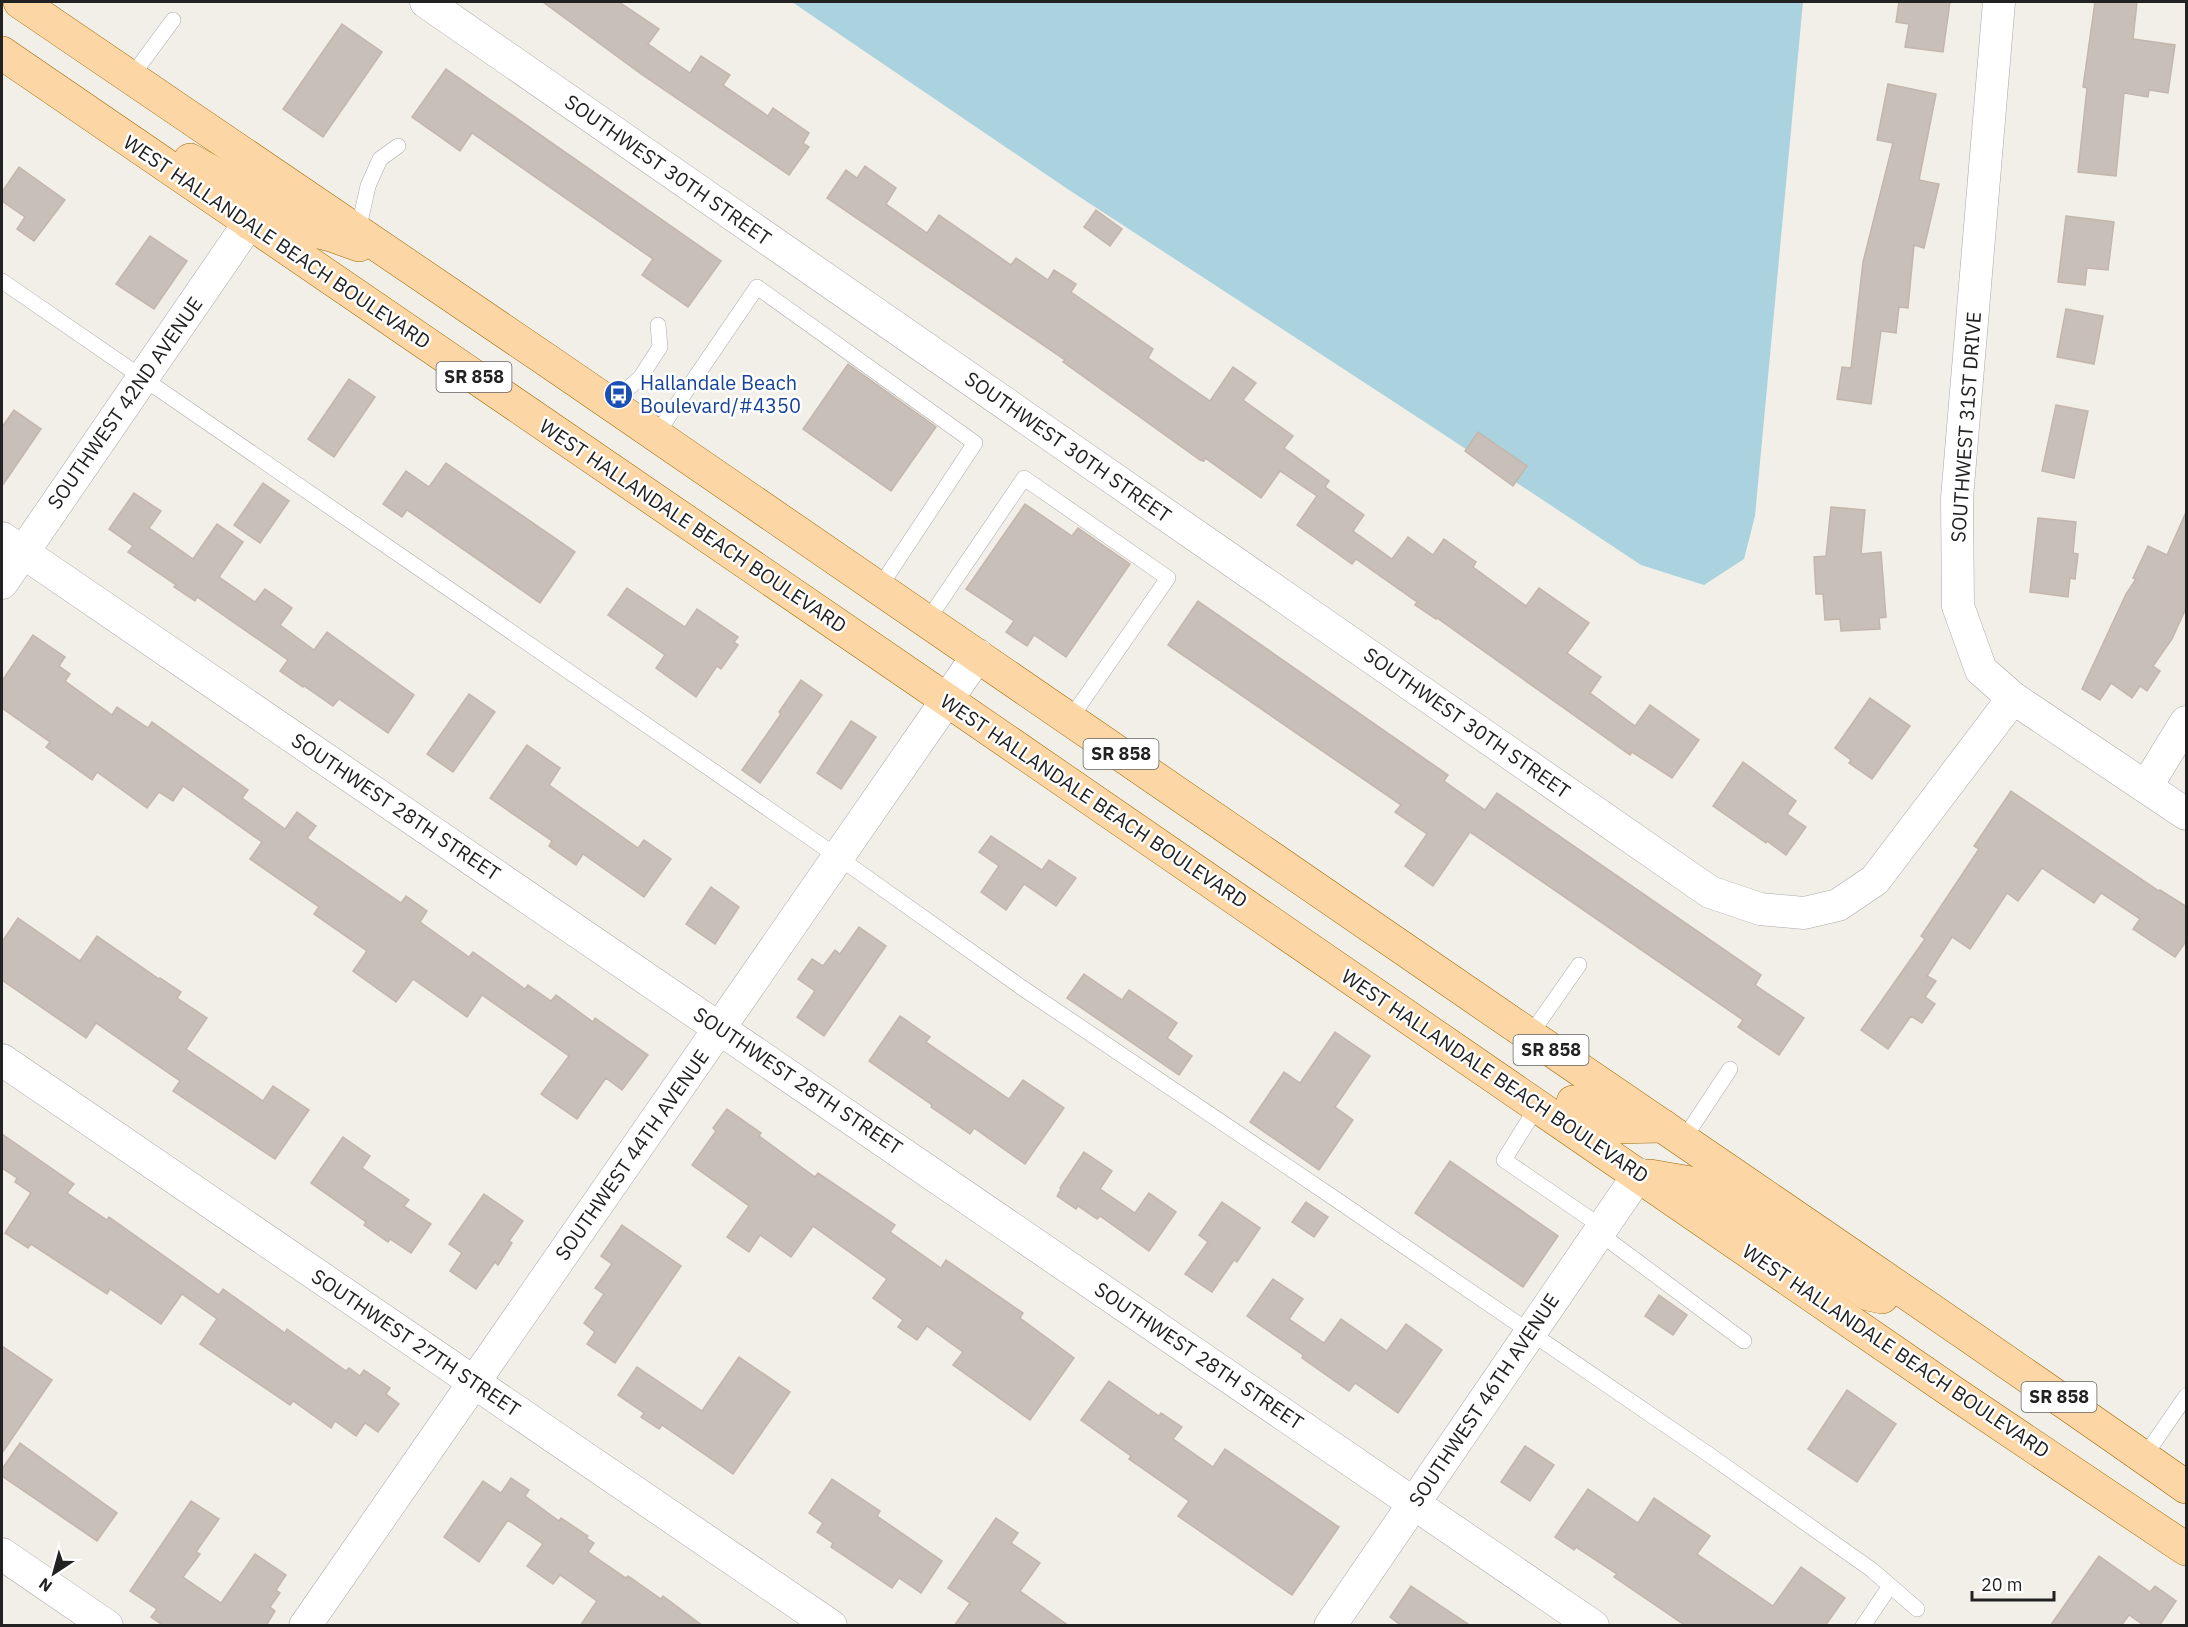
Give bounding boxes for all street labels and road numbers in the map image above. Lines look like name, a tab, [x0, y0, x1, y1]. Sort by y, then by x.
street label: SOUTHWEST 30TH STREET	[560, 88, 777, 251]
street label: WEST HALLANDALE BEACH BOULEVARD	[118, 128, 436, 355]
street label: SOUTHWEST 42ND AVENUE	[41, 291, 208, 514]
street label: SOUTHWEST 31ST DRIVE	[1944, 311, 1987, 543]
road number: SR 858	[436, 362, 512, 392]
street label: SOUTHWEST 30TH STREET	[960, 365, 1177, 528]
street label: WEST HALLANDALE BEACH BOULEVARD	[534, 412, 852, 639]
street label: SOUTHWEST 30TH STREET	[1359, 641, 1576, 804]
street label: WEST HALLANDALE BEACH BOULEVARD	[935, 687, 1253, 914]
street label: SOUTHWEST 28TH STREET	[287, 726, 506, 887]
road number: SR 858	[1084, 739, 1158, 769]
street label: WEST HALLANDALE BEACH BOULEVARD	[1336, 962, 1654, 1189]
street label: SOUTHWEST 28TH STREET	[689, 1000, 908, 1161]
road number: SR 858	[1514, 1035, 1588, 1065]
street label: SOUTHWEST 44TH AVENUE	[548, 1044, 715, 1265]
street label: WEST HALLANDALE BEACH BOULEVARD	[1737, 1237, 2055, 1464]
street label: SOUTHWEST 27TH STREET	[307, 1262, 526, 1423]
street label: SOUTHWEST 28TH STREET	[1090, 1275, 1309, 1436]
street label: SOUTHWEST 46TH AVENUE	[1402, 1288, 1565, 1511]
road number: SR 858	[2022, 1382, 2096, 1412]

